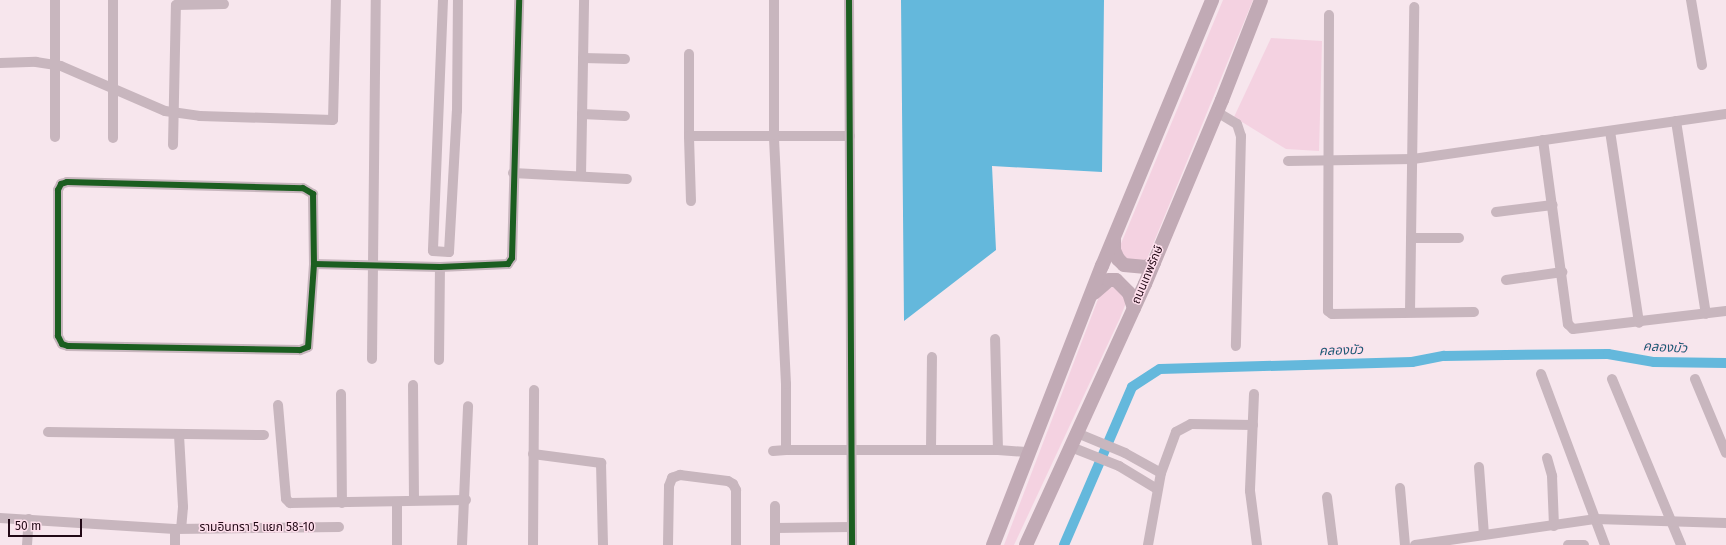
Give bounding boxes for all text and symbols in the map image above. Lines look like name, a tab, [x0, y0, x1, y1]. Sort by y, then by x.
street label: ถนนเทพรักษ์	[1129, 244, 1167, 306]
water label: คลองบัว	[1643, 339, 1687, 357]
water label: คลองบัว	[1319, 342, 1363, 360]
scale bar	[10, 511, 84, 537]
text: 50 m	[15, 519, 41, 533]
street label: รามอินทรา 5 แยก 58-10	[199, 521, 315, 535]

